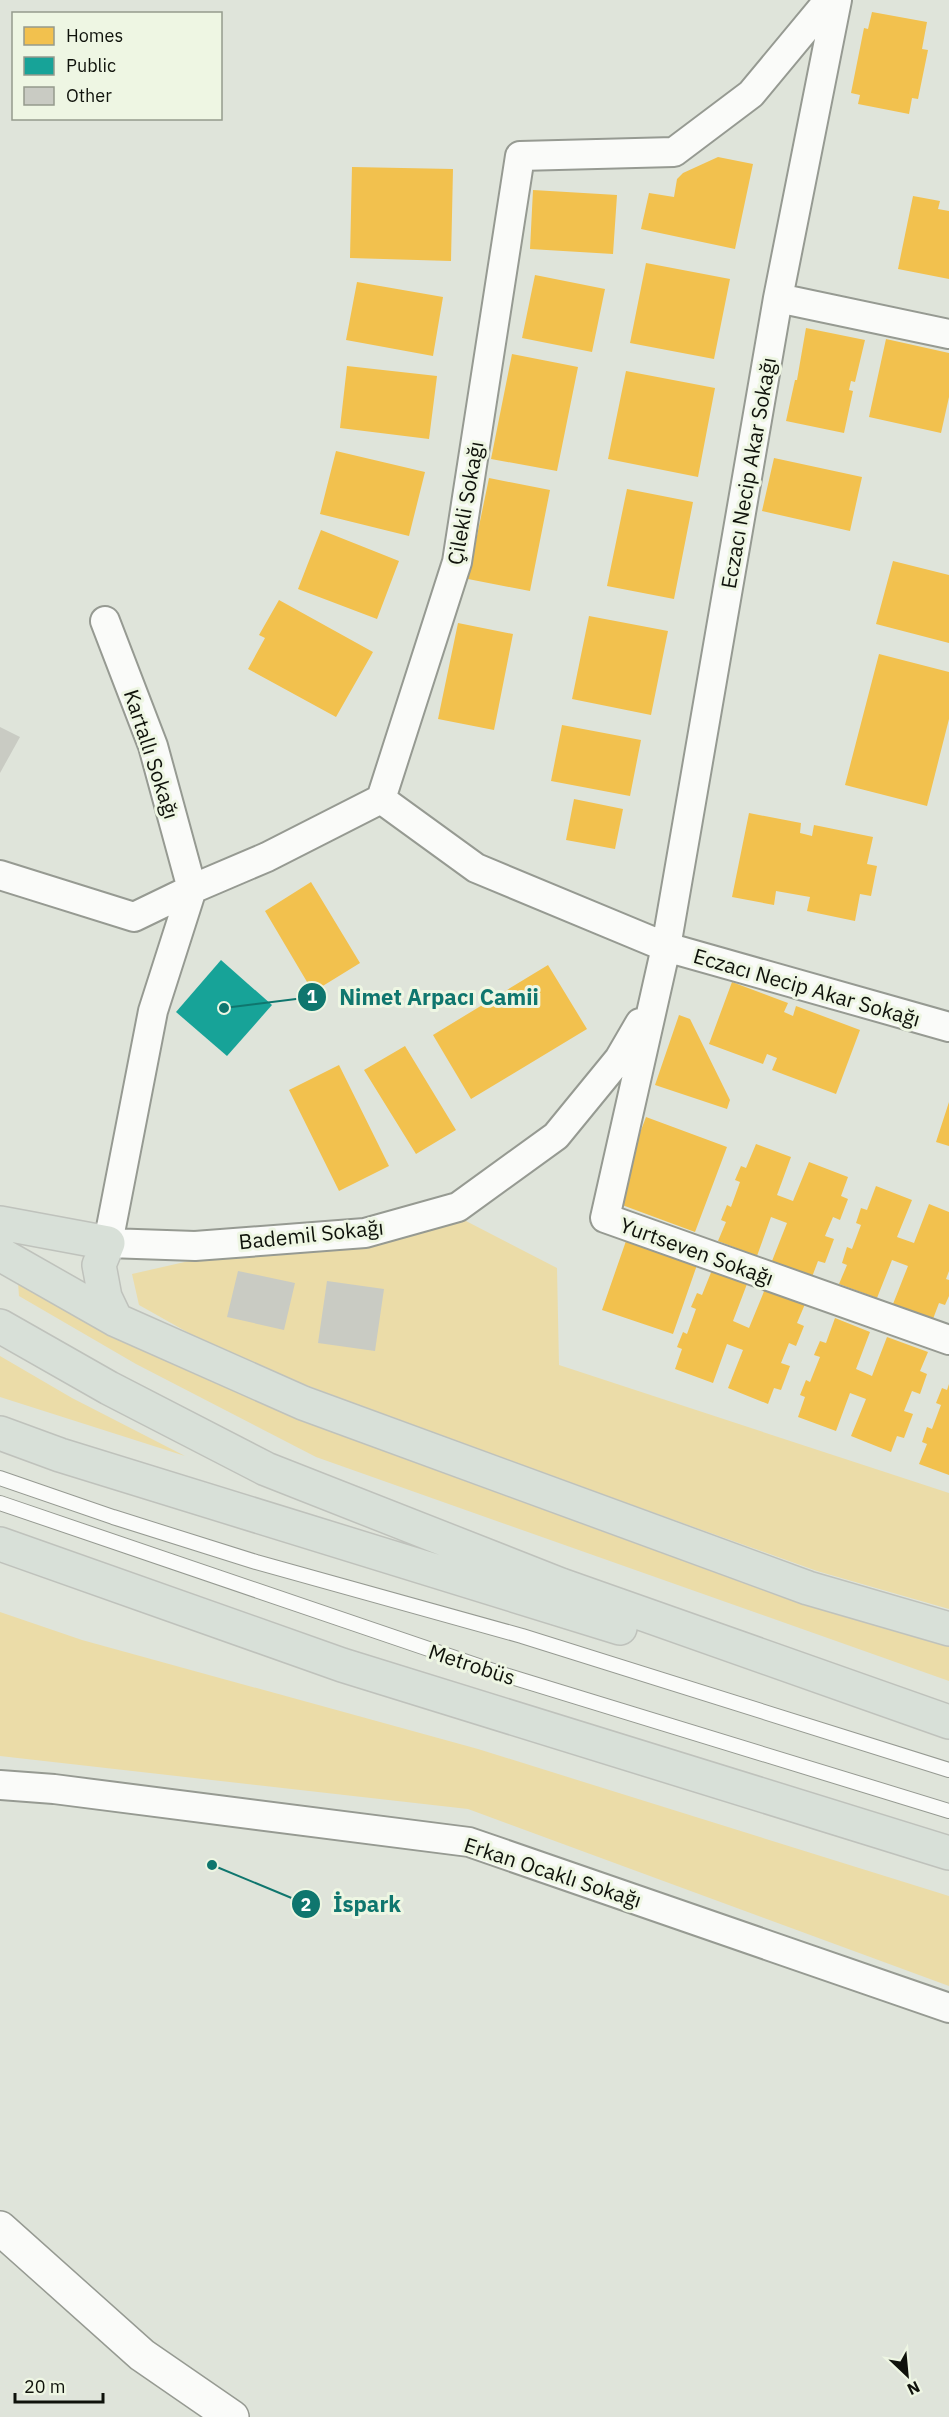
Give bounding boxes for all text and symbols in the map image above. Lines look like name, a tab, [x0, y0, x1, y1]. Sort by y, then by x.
legend	[12, 12, 222, 120]
text: Homes	[66, 24, 123, 47]
text: Public	[66, 54, 116, 77]
text: Other	[66, 84, 112, 107]
street label: Eczacı Necip Akar Sokağı	[714, 355, 782, 591]
street label: Çilekli Sokağı	[440, 439, 490, 567]
street label: Kartallı Sokağı	[118, 686, 186, 822]
street label: Eczacı Necip Akar Sokağı	[690, 941, 924, 1033]
callout: Nimet Arpacı Camii	[297, 977, 551, 1017]
text: Nimet Arpacı Camii	[339, 982, 539, 1011]
text: 1	[307, 985, 318, 1008]
street label: Yurtseven Sokağı	[616, 1210, 778, 1292]
street label: Bademil Sokağı	[237, 1212, 385, 1256]
street label: Metrobüs	[425, 1637, 519, 1691]
street label: Erkan Ocaklı Sokağı	[461, 1830, 645, 1914]
callout: İspark	[291, 1884, 413, 1924]
text: İspark	[333, 1889, 401, 1918]
text: 2	[301, 1893, 311, 1916]
north arrow	[877, 2345, 937, 2405]
scale bar	[15, 2366, 104, 2404]
text: 20 m	[24, 2375, 66, 2398]
text: N	[904, 2377, 923, 2400]

